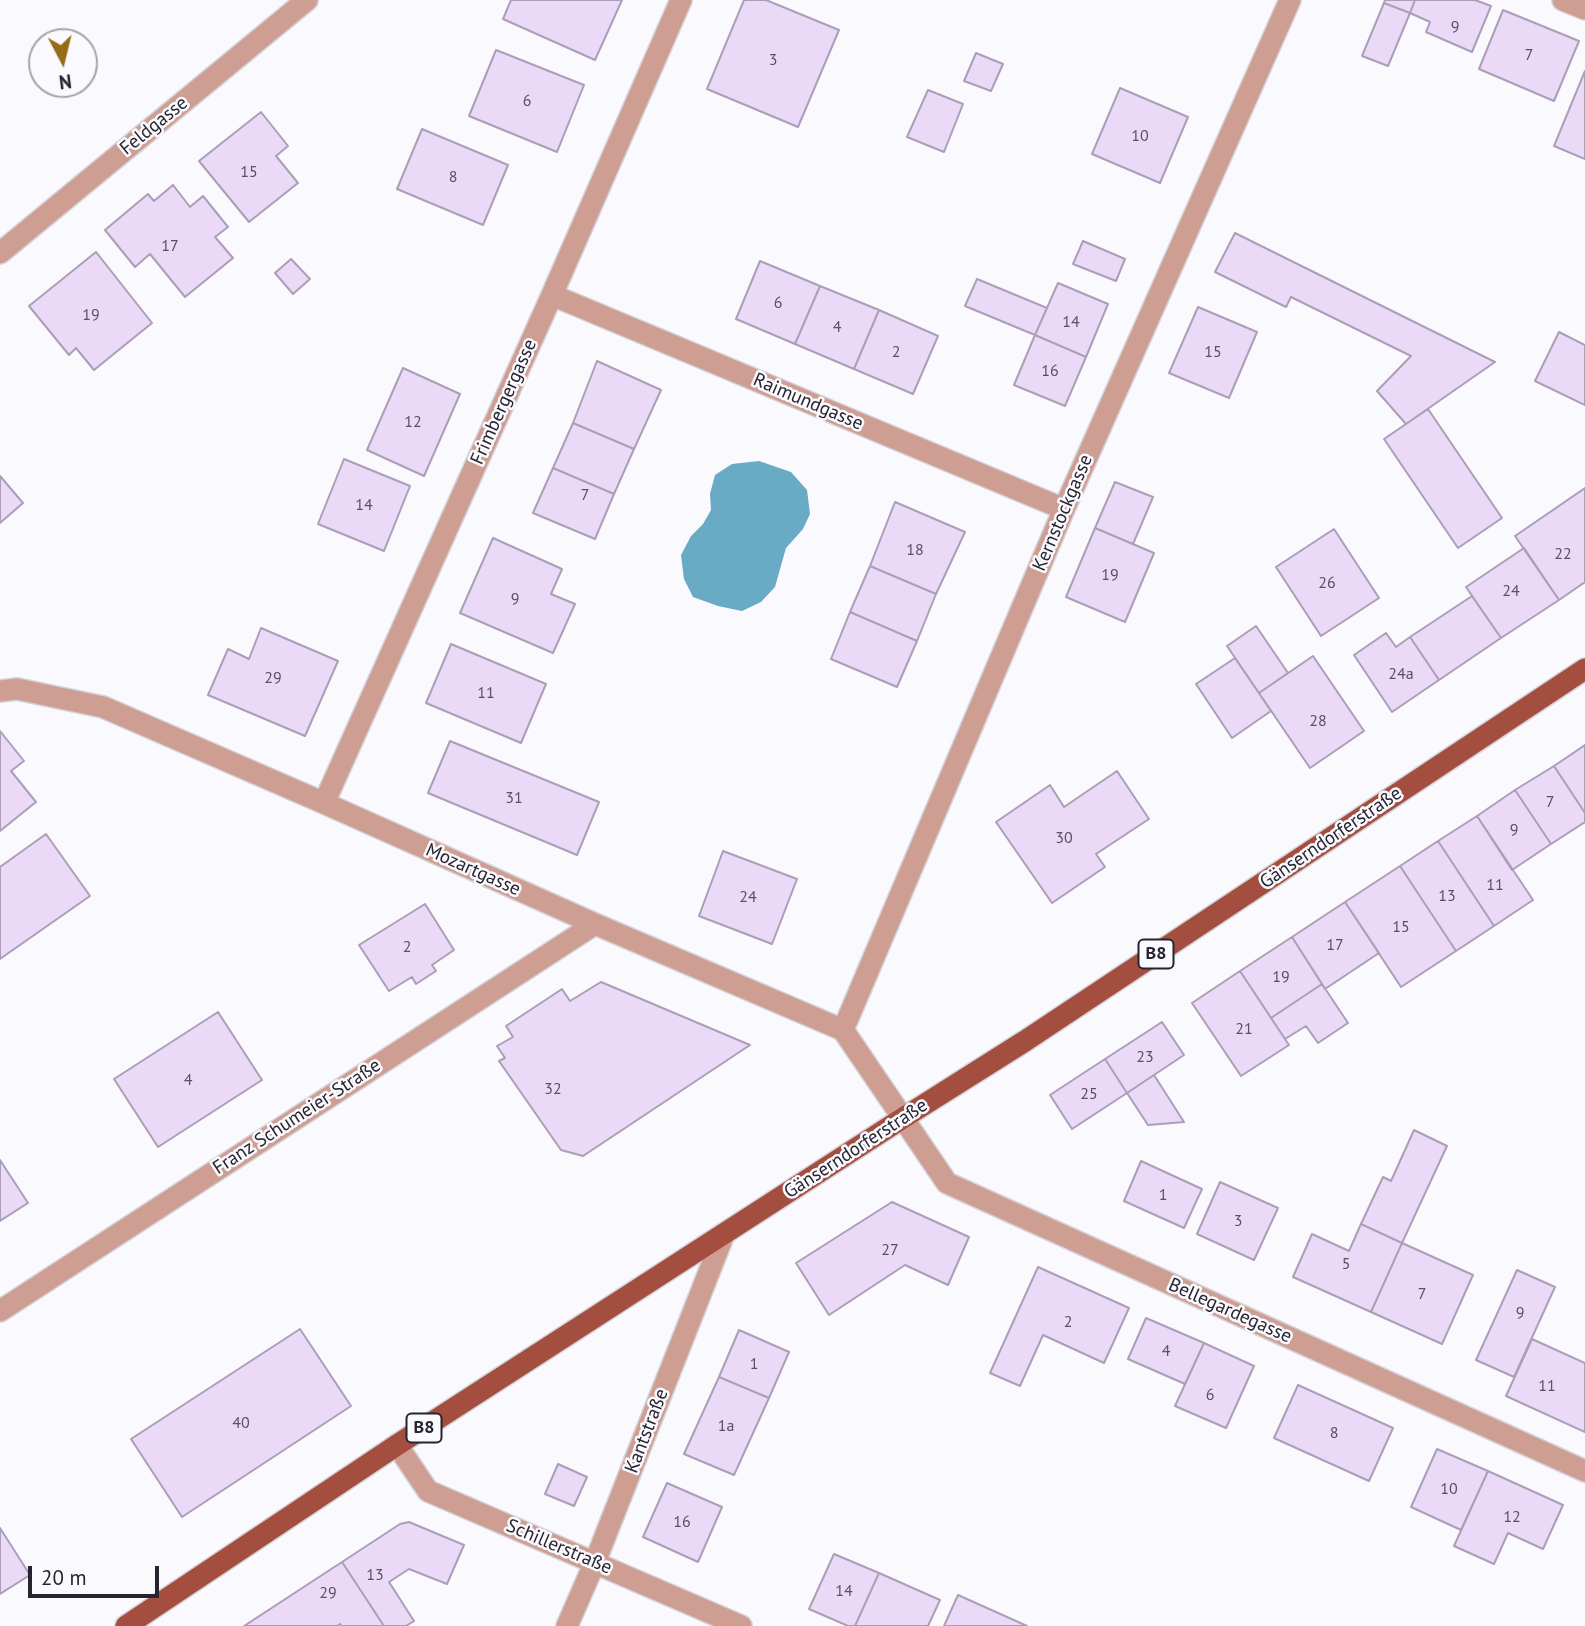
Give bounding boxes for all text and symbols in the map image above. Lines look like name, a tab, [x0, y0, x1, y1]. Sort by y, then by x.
house number: 9	[1451, 17, 1459, 37]
north arrow	[28, 28, 98, 98]
house number: 7	[1525, 45, 1533, 65]
house number: 3	[769, 50, 777, 70]
text: N	[58, 69, 73, 95]
house number: 6	[523, 91, 531, 111]
street label: Feldgasse	[116, 92, 192, 160]
house number: 10	[1131, 126, 1149, 146]
house number: 15	[240, 162, 258, 182]
house number: 8	[449, 167, 457, 187]
house number: 17	[161, 236, 179, 256]
house number: 6	[774, 293, 782, 313]
house number: 19	[82, 305, 100, 325]
house number: 14	[1062, 312, 1080, 332]
house number: 4	[833, 317, 841, 337]
street label: Frimbergergasse	[466, 336, 542, 468]
house number: 2	[892, 342, 900, 362]
house number: 15	[1204, 342, 1222, 362]
house number: 16	[1041, 361, 1059, 381]
street label: Raimundgasse	[750, 369, 866, 435]
house number: 12	[404, 412, 422, 432]
street label: Kernstockgasse	[1028, 451, 1098, 575]
house number: 7	[581, 485, 589, 505]
house number: 14	[355, 495, 373, 515]
house number: 18	[906, 540, 924, 560]
house number: 22	[1554, 544, 1572, 564]
house number: 19	[1101, 565, 1119, 585]
house number: 26	[1318, 573, 1336, 593]
house number: 24	[1502, 581, 1520, 601]
house number: 9	[511, 589, 519, 609]
house number: 24a	[1388, 664, 1414, 684]
house number: 29	[264, 668, 282, 688]
house number: 11	[477, 683, 495, 703]
house number: 28	[1309, 711, 1327, 731]
street label: Gänserndorferstraße	[1256, 782, 1406, 894]
house number: 31	[505, 788, 523, 808]
house number: 7	[1546, 792, 1554, 812]
house number: 9	[1510, 820, 1518, 840]
house number: 30	[1055, 828, 1073, 848]
street label: Mozartgasse	[422, 839, 524, 901]
house number: 11	[1486, 875, 1504, 895]
house number: 13	[1438, 886, 1456, 906]
house number: 24	[739, 887, 757, 907]
house number: 15	[1392, 917, 1410, 937]
house number: 17	[1326, 935, 1344, 955]
house number: 2	[403, 937, 411, 957]
road number: B8	[1138, 939, 1174, 968]
house number: 19	[1272, 967, 1290, 987]
house number: 21	[1235, 1019, 1253, 1039]
house number: 23	[1136, 1047, 1154, 1067]
street label: Franz Schumeier-Straße	[209, 1054, 385, 1180]
house number: 4	[184, 1070, 192, 1090]
house number: 32	[544, 1079, 562, 1099]
house number: 25	[1080, 1084, 1098, 1104]
street label: Gänserndorferstraße	[780, 1094, 932, 1204]
house number: 1	[1159, 1185, 1167, 1205]
house number: 3	[1234, 1211, 1242, 1231]
house number: 27	[881, 1240, 899, 1260]
house number: 5	[1342, 1254, 1350, 1274]
street label: Bellegardegasse	[1165, 1274, 1295, 1348]
house number: 7	[1418, 1284, 1426, 1304]
house number: 9	[1516, 1303, 1524, 1323]
house number: 2	[1064, 1312, 1072, 1332]
house number: 4	[1162, 1341, 1170, 1361]
house number: 1	[750, 1354, 758, 1374]
house number: 11	[1538, 1376, 1556, 1396]
house number: 6	[1206, 1385, 1214, 1405]
street label: Kantstraße	[620, 1386, 674, 1476]
house number: 40	[232, 1413, 250, 1433]
road number: B8	[406, 1414, 442, 1442]
house number: 1a	[718, 1416, 734, 1436]
house number: 8	[1330, 1423, 1338, 1443]
house number: 10	[1440, 1479, 1458, 1499]
house number: 12	[1503, 1507, 1521, 1527]
house number: 16	[673, 1512, 691, 1532]
street label: Schillerstraße	[503, 1515, 615, 1579]
scale bar	[32, 1552, 163, 1596]
text: 20 m	[41, 1564, 87, 1591]
house number: 13	[366, 1565, 384, 1585]
house number: 14	[835, 1581, 853, 1601]
house number: 29	[319, 1583, 337, 1603]

